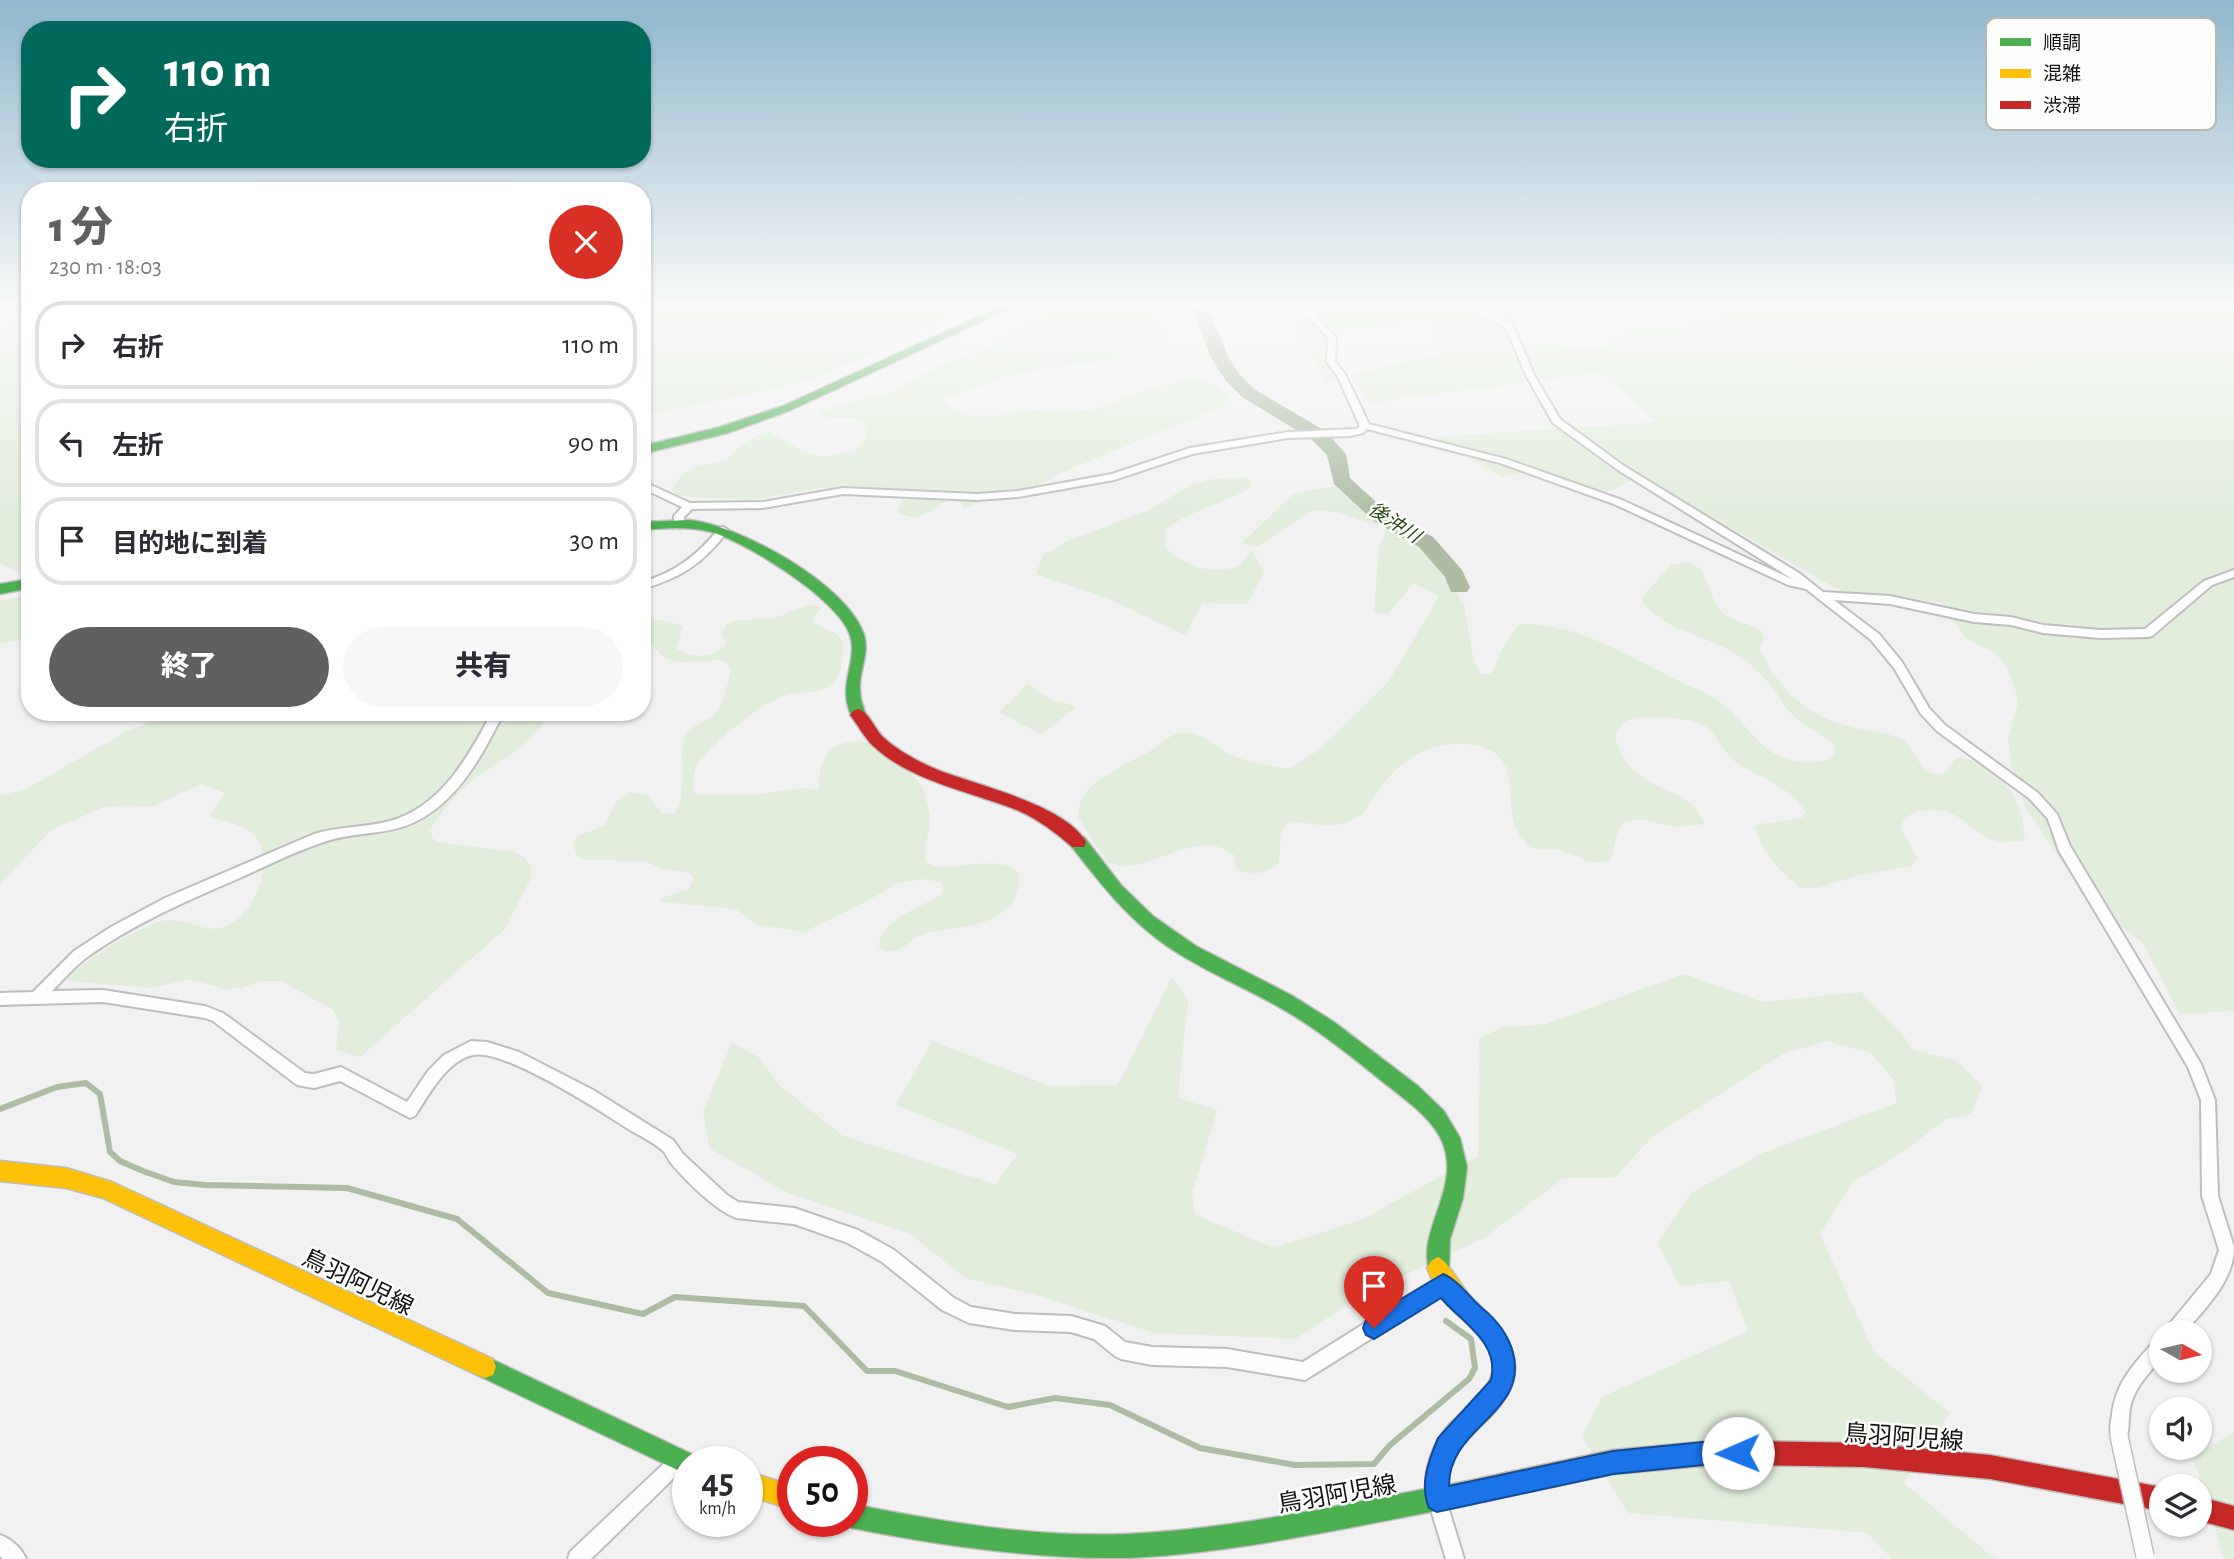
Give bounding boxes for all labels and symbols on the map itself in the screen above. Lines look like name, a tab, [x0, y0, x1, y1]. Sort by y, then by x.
legend	[1986, 18, 2216, 130]
text: 順調	[2043, 33, 2081, 53]
text: 混雑	[2043, 63, 2081, 84]
text: 渋滞	[2043, 95, 2081, 116]
water label: 後沖川	[1365, 499, 1425, 548]
street label: 鳥羽阿児線	[298, 1244, 418, 1320]
pin	[1344, 1256, 1404, 1328]
north arrow	[2149, 1320, 2212, 1382]
position arrow	[1701, 1416, 1775, 1490]
street label: 鳥羽阿児線	[1843, 1420, 1965, 1454]
speed limit sign: 50	[777, 1446, 868, 1537]
street label: 鳥羽阿児線	[1276, 1471, 1398, 1517]

